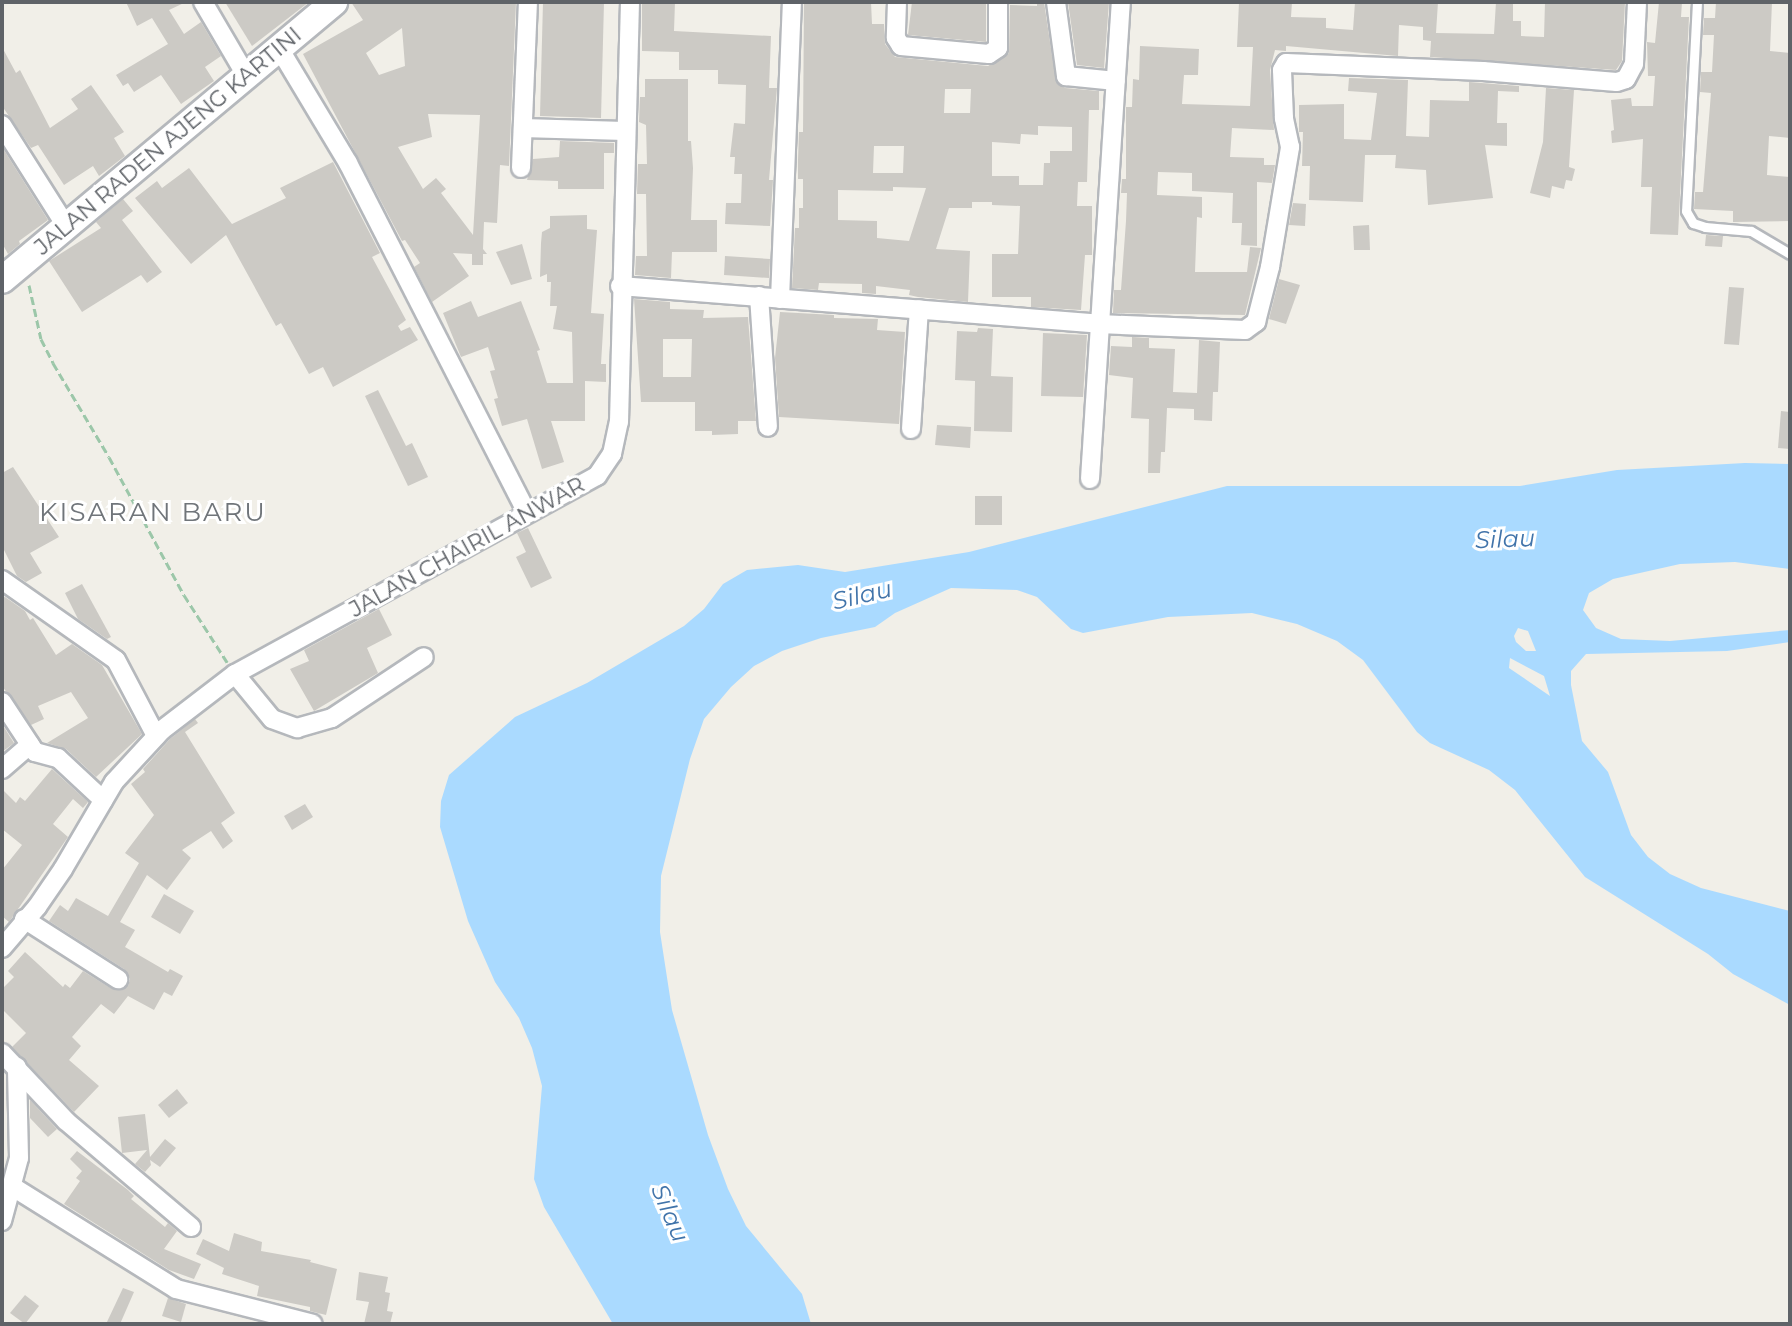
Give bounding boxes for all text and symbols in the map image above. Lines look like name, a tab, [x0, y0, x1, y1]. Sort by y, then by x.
street label: JALAN RADEN AJENG KARTINI	[29, 22, 307, 260]
street label: JALAN CHAIRIL ANWAR	[345, 471, 589, 623]
district label: KISARAN BARU	[39, 497, 267, 529]
water label: Silau	[1474, 524, 1536, 554]
water label: Silau	[829, 574, 895, 616]
water label: Silau	[645, 1180, 695, 1246]

